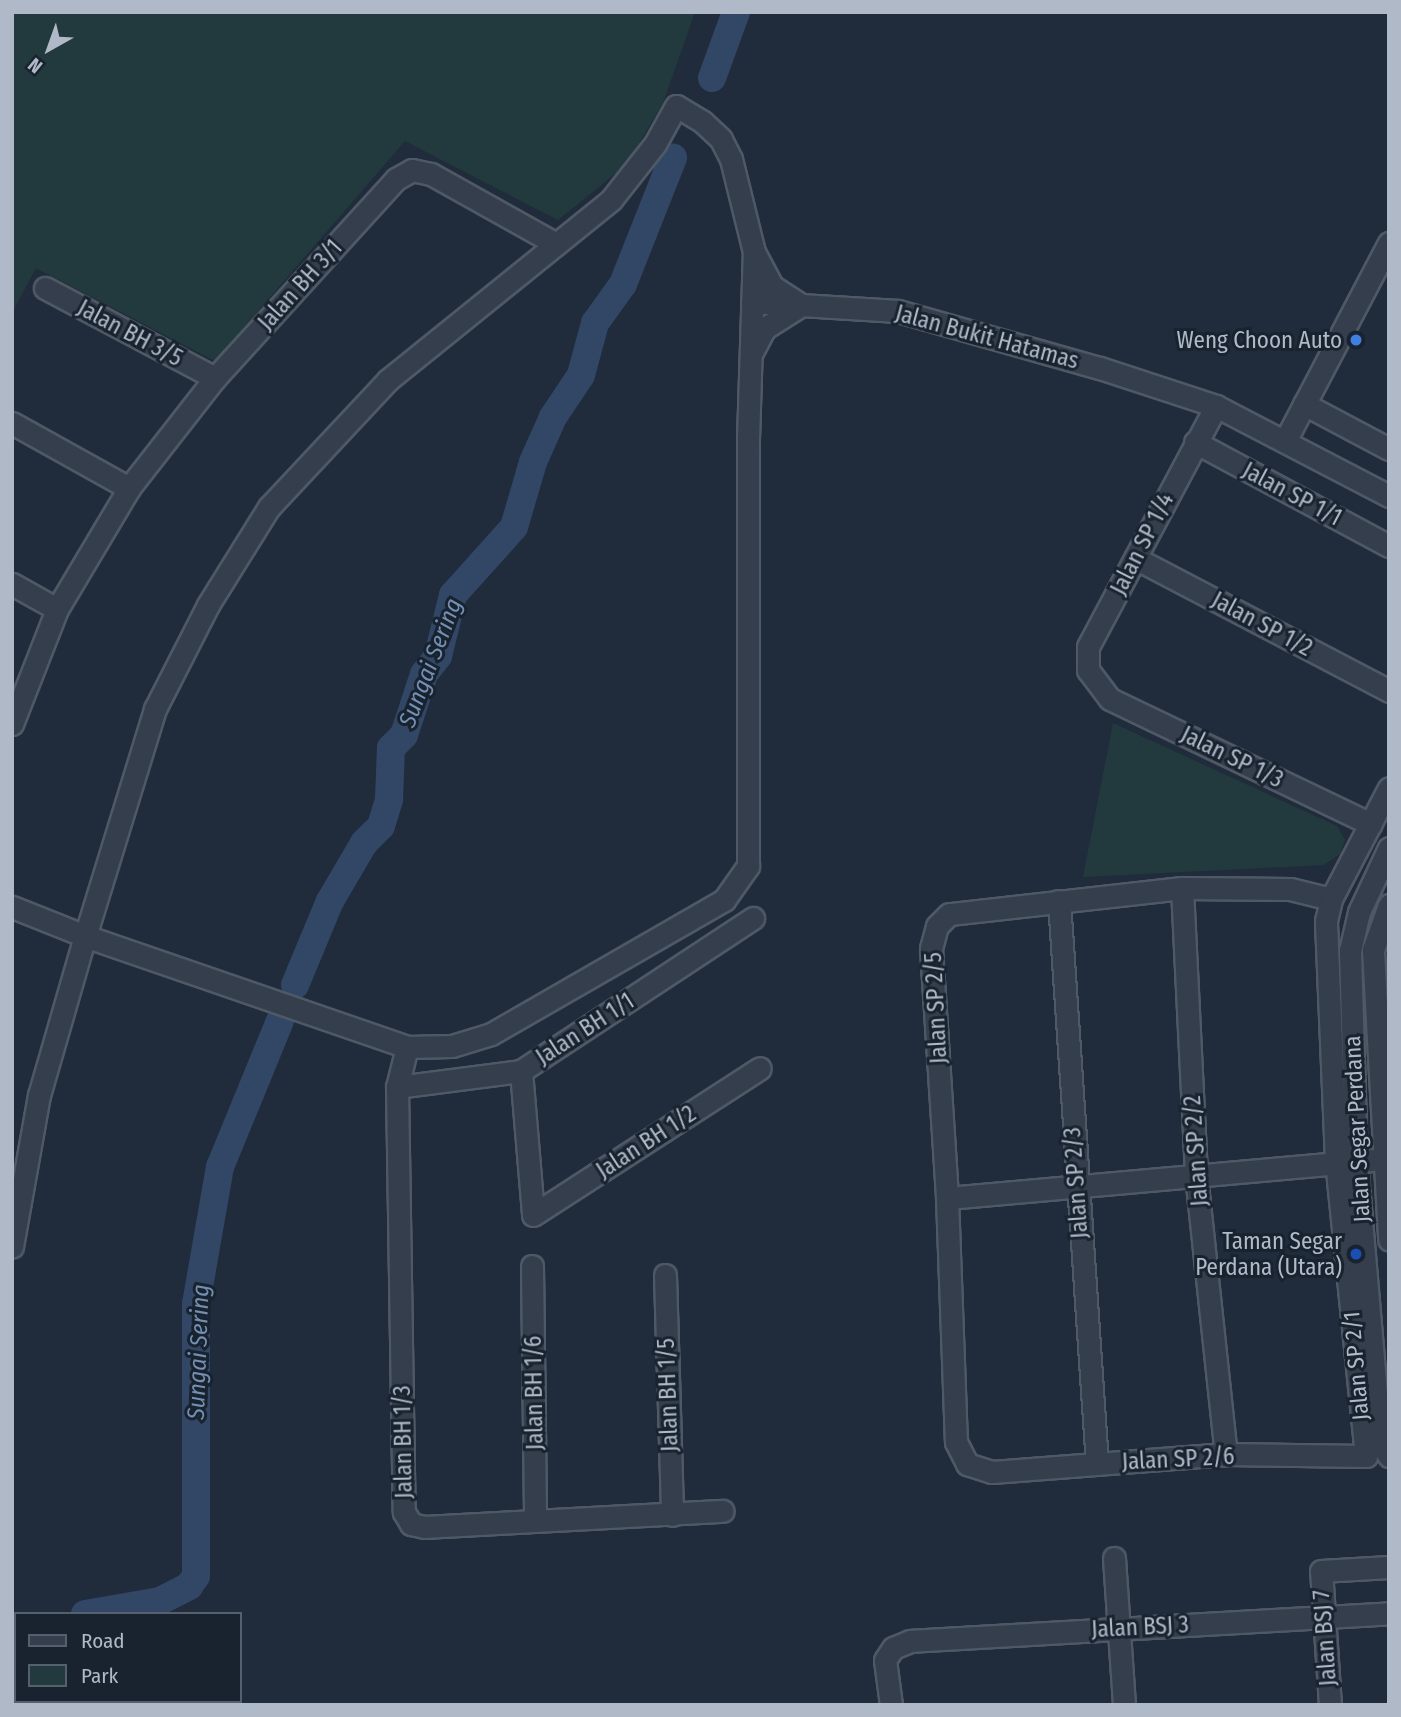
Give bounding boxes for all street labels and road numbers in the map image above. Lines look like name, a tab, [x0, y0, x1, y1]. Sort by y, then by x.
street label: Jalan BH 3/1	[252, 234, 348, 336]
street label: Jalan BH 3/5	[73, 294, 187, 372]
street label: Jalan Bukit Hatamas	[892, 299, 1082, 375]
street label: Jalan SP 1/1	[1238, 456, 1346, 532]
street label: Jalan SP 1/4	[1105, 488, 1179, 600]
street label: Jalan SP 1/2	[1207, 586, 1317, 662]
street label: Jalan SP 1/3	[1176, 720, 1288, 794]
street label: Jalan SP 2/5	[919, 951, 953, 1065]
street label: Jalan BH 1/1	[531, 987, 639, 1071]
street label: Jalan Segar Perdana	[1338, 1035, 1376, 1223]
street label: Jalan SP 2/2	[1178, 1095, 1214, 1207]
street label: Jalan BH 1/2	[591, 1100, 701, 1184]
street label: Jalan SP 2/3	[1058, 1126, 1094, 1240]
street label: Jalan SP 2/1	[1337, 1310, 1375, 1422]
street label: Jalan BH 1/6	[519, 1336, 549, 1450]
street label: Jalan BH 1/5	[652, 1338, 684, 1452]
street label: Jalan BH 1/3	[388, 1385, 418, 1499]
street label: Jalan SP 2/6	[1121, 1442, 1235, 1476]
street label: Jalan BSJ 7	[1308, 1589, 1342, 1687]
street label: Jalan BSJ 3	[1091, 1611, 1189, 1643]

